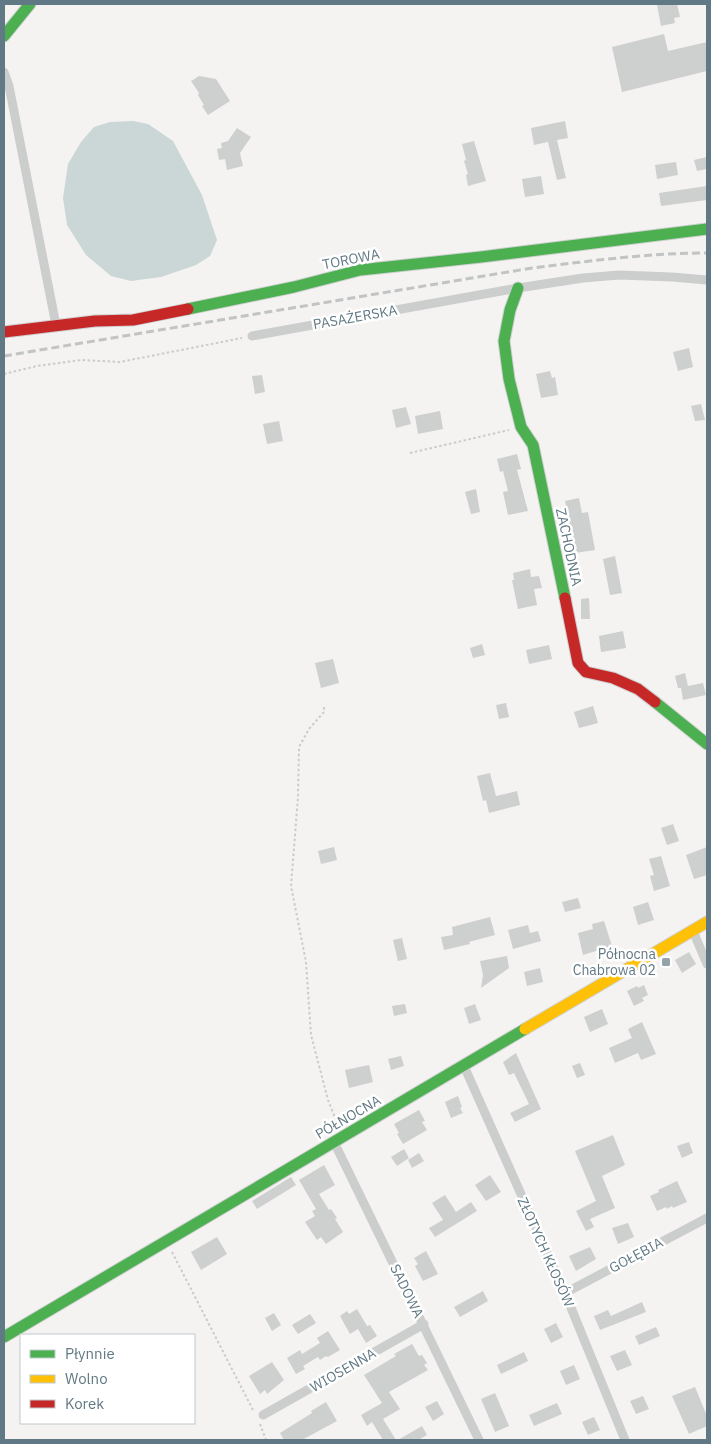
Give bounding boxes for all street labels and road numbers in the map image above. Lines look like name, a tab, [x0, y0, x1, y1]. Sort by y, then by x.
street label: TOROWA	[321, 245, 381, 273]
street label: PASAŻERSKA	[311, 301, 399, 333]
street label: ZACHODNIA	[552, 506, 586, 588]
street label: PÓŁNOCNA	[311, 1090, 384, 1143]
street label: ZŁOTYCH KŁOSÓW	[514, 1194, 579, 1310]
street label: GOŁĘBIA	[606, 1233, 666, 1277]
street label: SADOWA	[386, 1261, 428, 1321]
street label: WIOSENNA	[307, 1344, 379, 1396]

